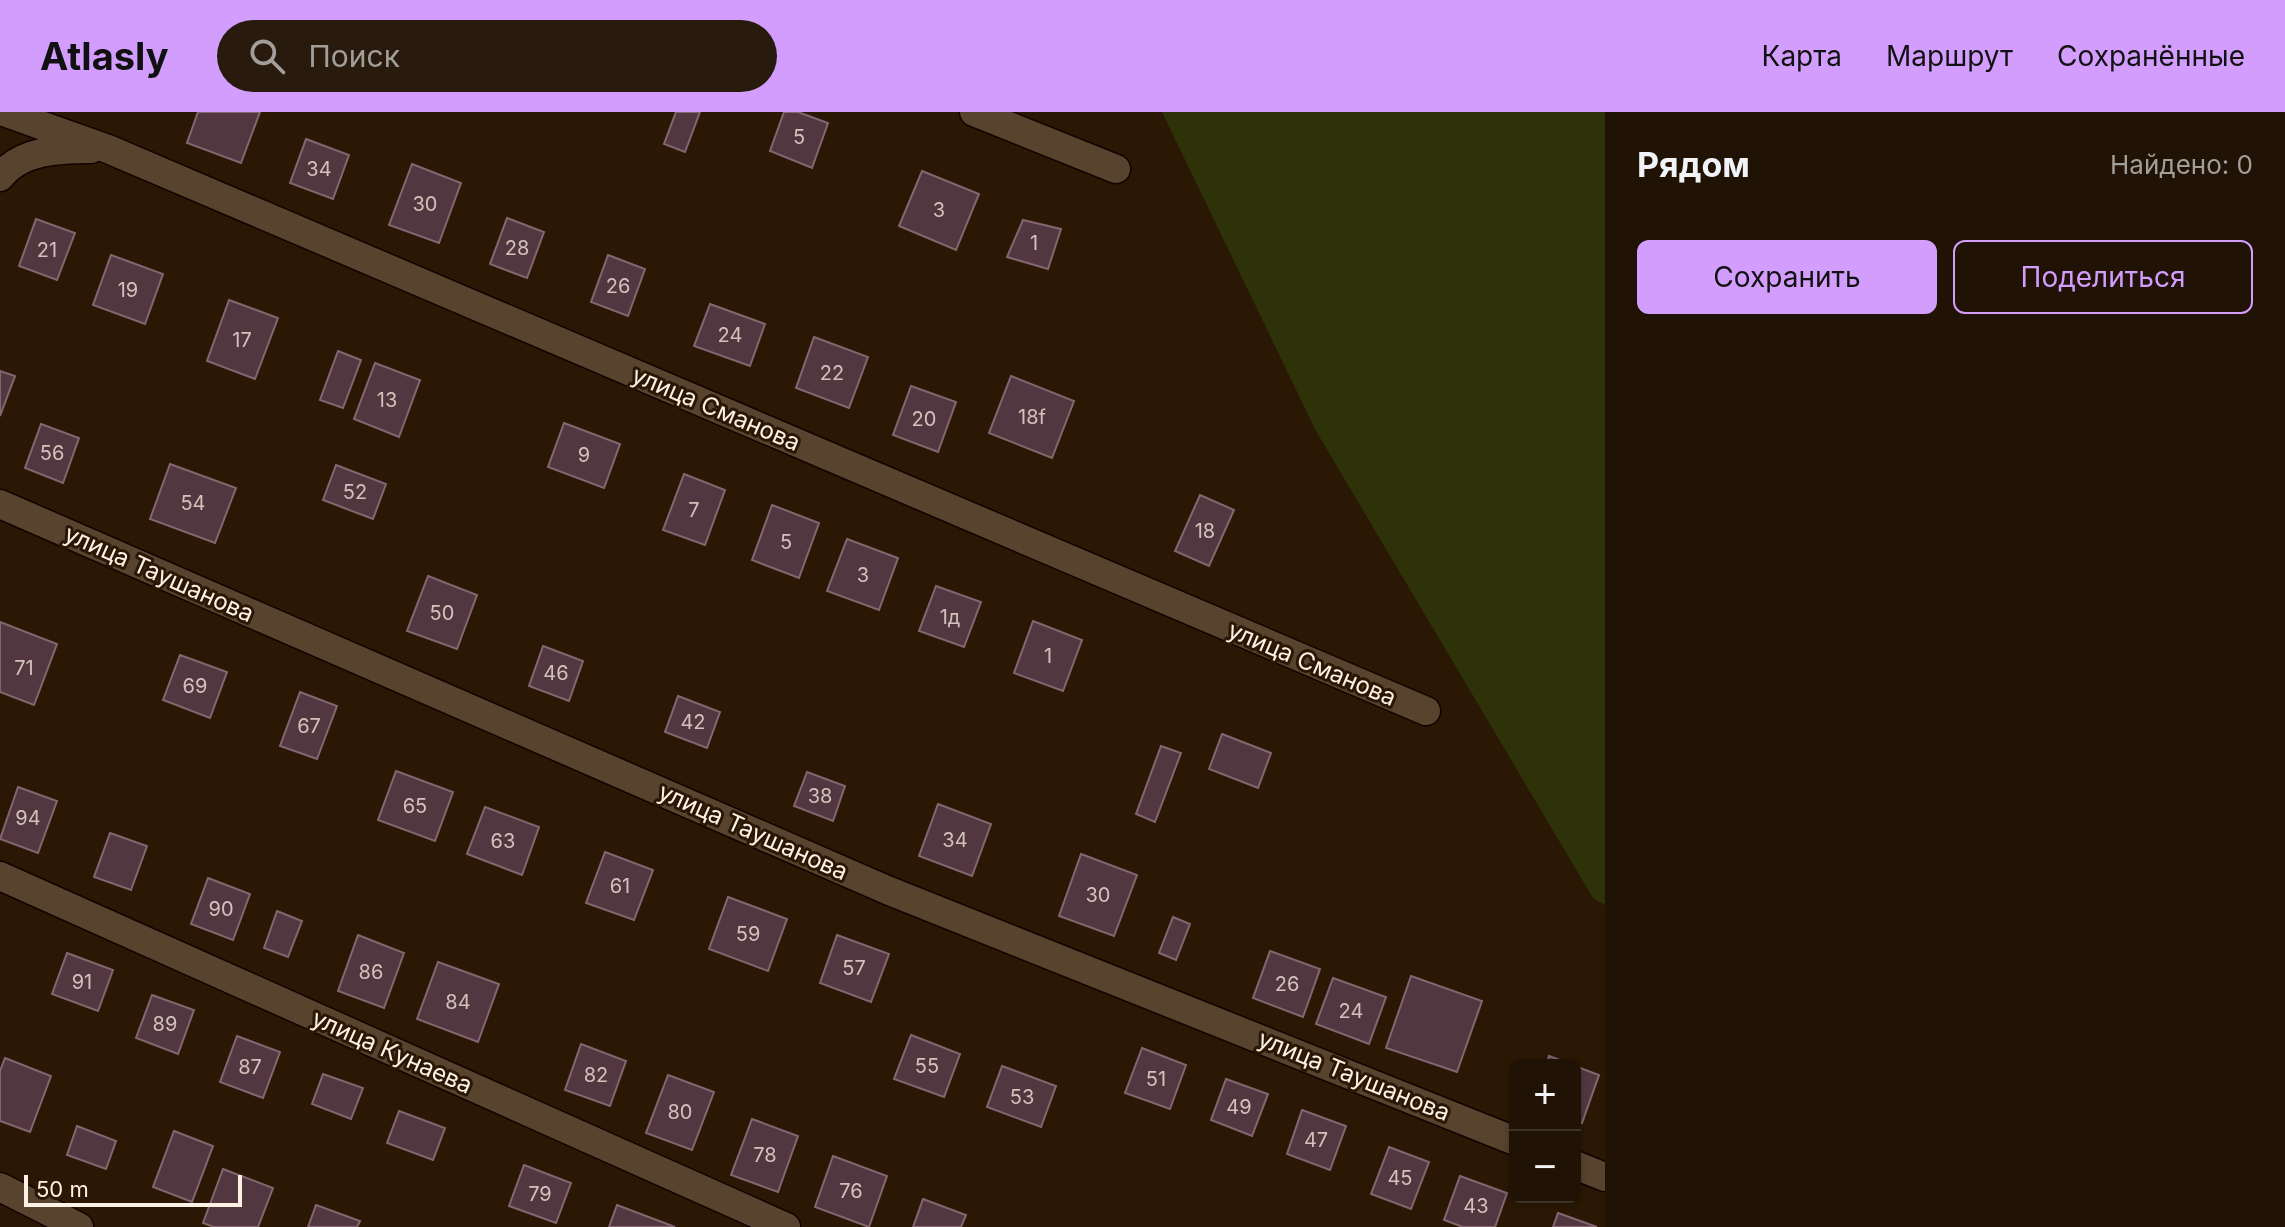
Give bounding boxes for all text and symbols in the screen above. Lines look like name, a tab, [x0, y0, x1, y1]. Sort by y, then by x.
search box	[217, 20, 777, 92]
text: Atlasly	[40, 33, 169, 79]
icon: search	[245, 34, 289, 78]
text: Поиск	[309, 38, 400, 74]
text: Карта	[1762, 39, 1842, 73]
text: Маршрут	[1886, 39, 2013, 73]
text: Сохранённые	[2057, 39, 2245, 73]
house number: 5	[793, 125, 805, 149]
text: Рядом	[1637, 144, 1750, 185]
text: Найдено: 0	[2110, 149, 2253, 180]
house number: 34	[306, 157, 332, 181]
house number: 30	[413, 192, 437, 216]
house number: 3	[933, 198, 945, 222]
house number: 1	[1030, 231, 1038, 255]
house number: 28	[505, 236, 529, 260]
house number: 21	[37, 238, 57, 262]
button: Сохранить	[1637, 240, 1937, 314]
button: Поделиться	[1953, 240, 2253, 314]
house number: 26	[606, 274, 630, 298]
house number: 19	[118, 278, 138, 302]
house number: 24	[718, 323, 742, 347]
house number: 17	[232, 328, 252, 352]
street label: улица Сманова	[628, 360, 805, 457]
house number: 22	[820, 361, 844, 385]
house number: 13	[377, 388, 397, 412]
house number: 18f	[1018, 405, 1047, 429]
house number: 20	[912, 407, 936, 431]
house number: 56	[40, 441, 64, 465]
house number: 9	[578, 443, 590, 467]
house number: 52	[343, 480, 367, 504]
house number: 54	[180, 491, 206, 515]
house number: 7	[688, 498, 700, 522]
street label: улица Таушанова	[60, 519, 258, 628]
house number: 18	[1195, 519, 1215, 543]
house number: 5	[780, 530, 792, 554]
house number: 3	[857, 563, 869, 587]
house number: 50	[430, 601, 454, 625]
house number: 1д	[940, 605, 960, 629]
street label: улица Сманова	[1224, 615, 1401, 712]
house number: 1	[1044, 644, 1052, 668]
house number: 71	[14, 656, 34, 680]
house number: 46	[543, 661, 569, 685]
house number: 69	[183, 674, 207, 698]
house number: 42	[680, 710, 706, 734]
house number: 67	[297, 714, 321, 738]
street label: улица Таушанова	[654, 777, 852, 886]
house number: 38	[808, 784, 832, 808]
house number: 65	[403, 794, 427, 818]
house number: 94	[15, 806, 41, 830]
house number: 34	[942, 828, 968, 852]
house number: 63	[491, 829, 515, 853]
house number: 61	[610, 874, 630, 898]
house number: 30	[1086, 883, 1110, 907]
house number: 90	[208, 897, 234, 921]
house number: 59	[736, 922, 760, 946]
house number: 57	[842, 956, 866, 980]
house number: 86	[359, 960, 383, 984]
house number: 91	[72, 970, 92, 994]
house number: 26	[1275, 972, 1299, 996]
house number: 84	[445, 990, 471, 1014]
house number: 24	[1339, 999, 1363, 1023]
street label: улица Кунаева	[308, 1003, 477, 1100]
house number: 89	[153, 1012, 177, 1036]
street label: улица Таушанова	[1254, 1024, 1454, 1127]
house number: 55	[915, 1054, 939, 1078]
house number: 87	[238, 1055, 262, 1079]
map controls	[1509, 1059, 1581, 1203]
button: +	[1509, 1059, 1581, 1131]
house number: 82	[584, 1063, 608, 1087]
house number: 51	[1146, 1067, 1166, 1091]
house number: 53	[1010, 1085, 1034, 1109]
house number: 49	[1226, 1095, 1252, 1119]
house number: 80	[668, 1100, 693, 1124]
house number: 47	[1304, 1128, 1328, 1152]
button: −	[1509, 1131, 1581, 1203]
house number: 78	[753, 1143, 777, 1167]
house number: 45	[1387, 1166, 1413, 1190]
scale bar	[24, 1171, 242, 1207]
text: 50 m	[36, 1176, 89, 1202]
house number: 76	[839, 1179, 863, 1203]
house number: 79	[528, 1182, 552, 1206]
house number: 43	[1463, 1194, 1489, 1218]

